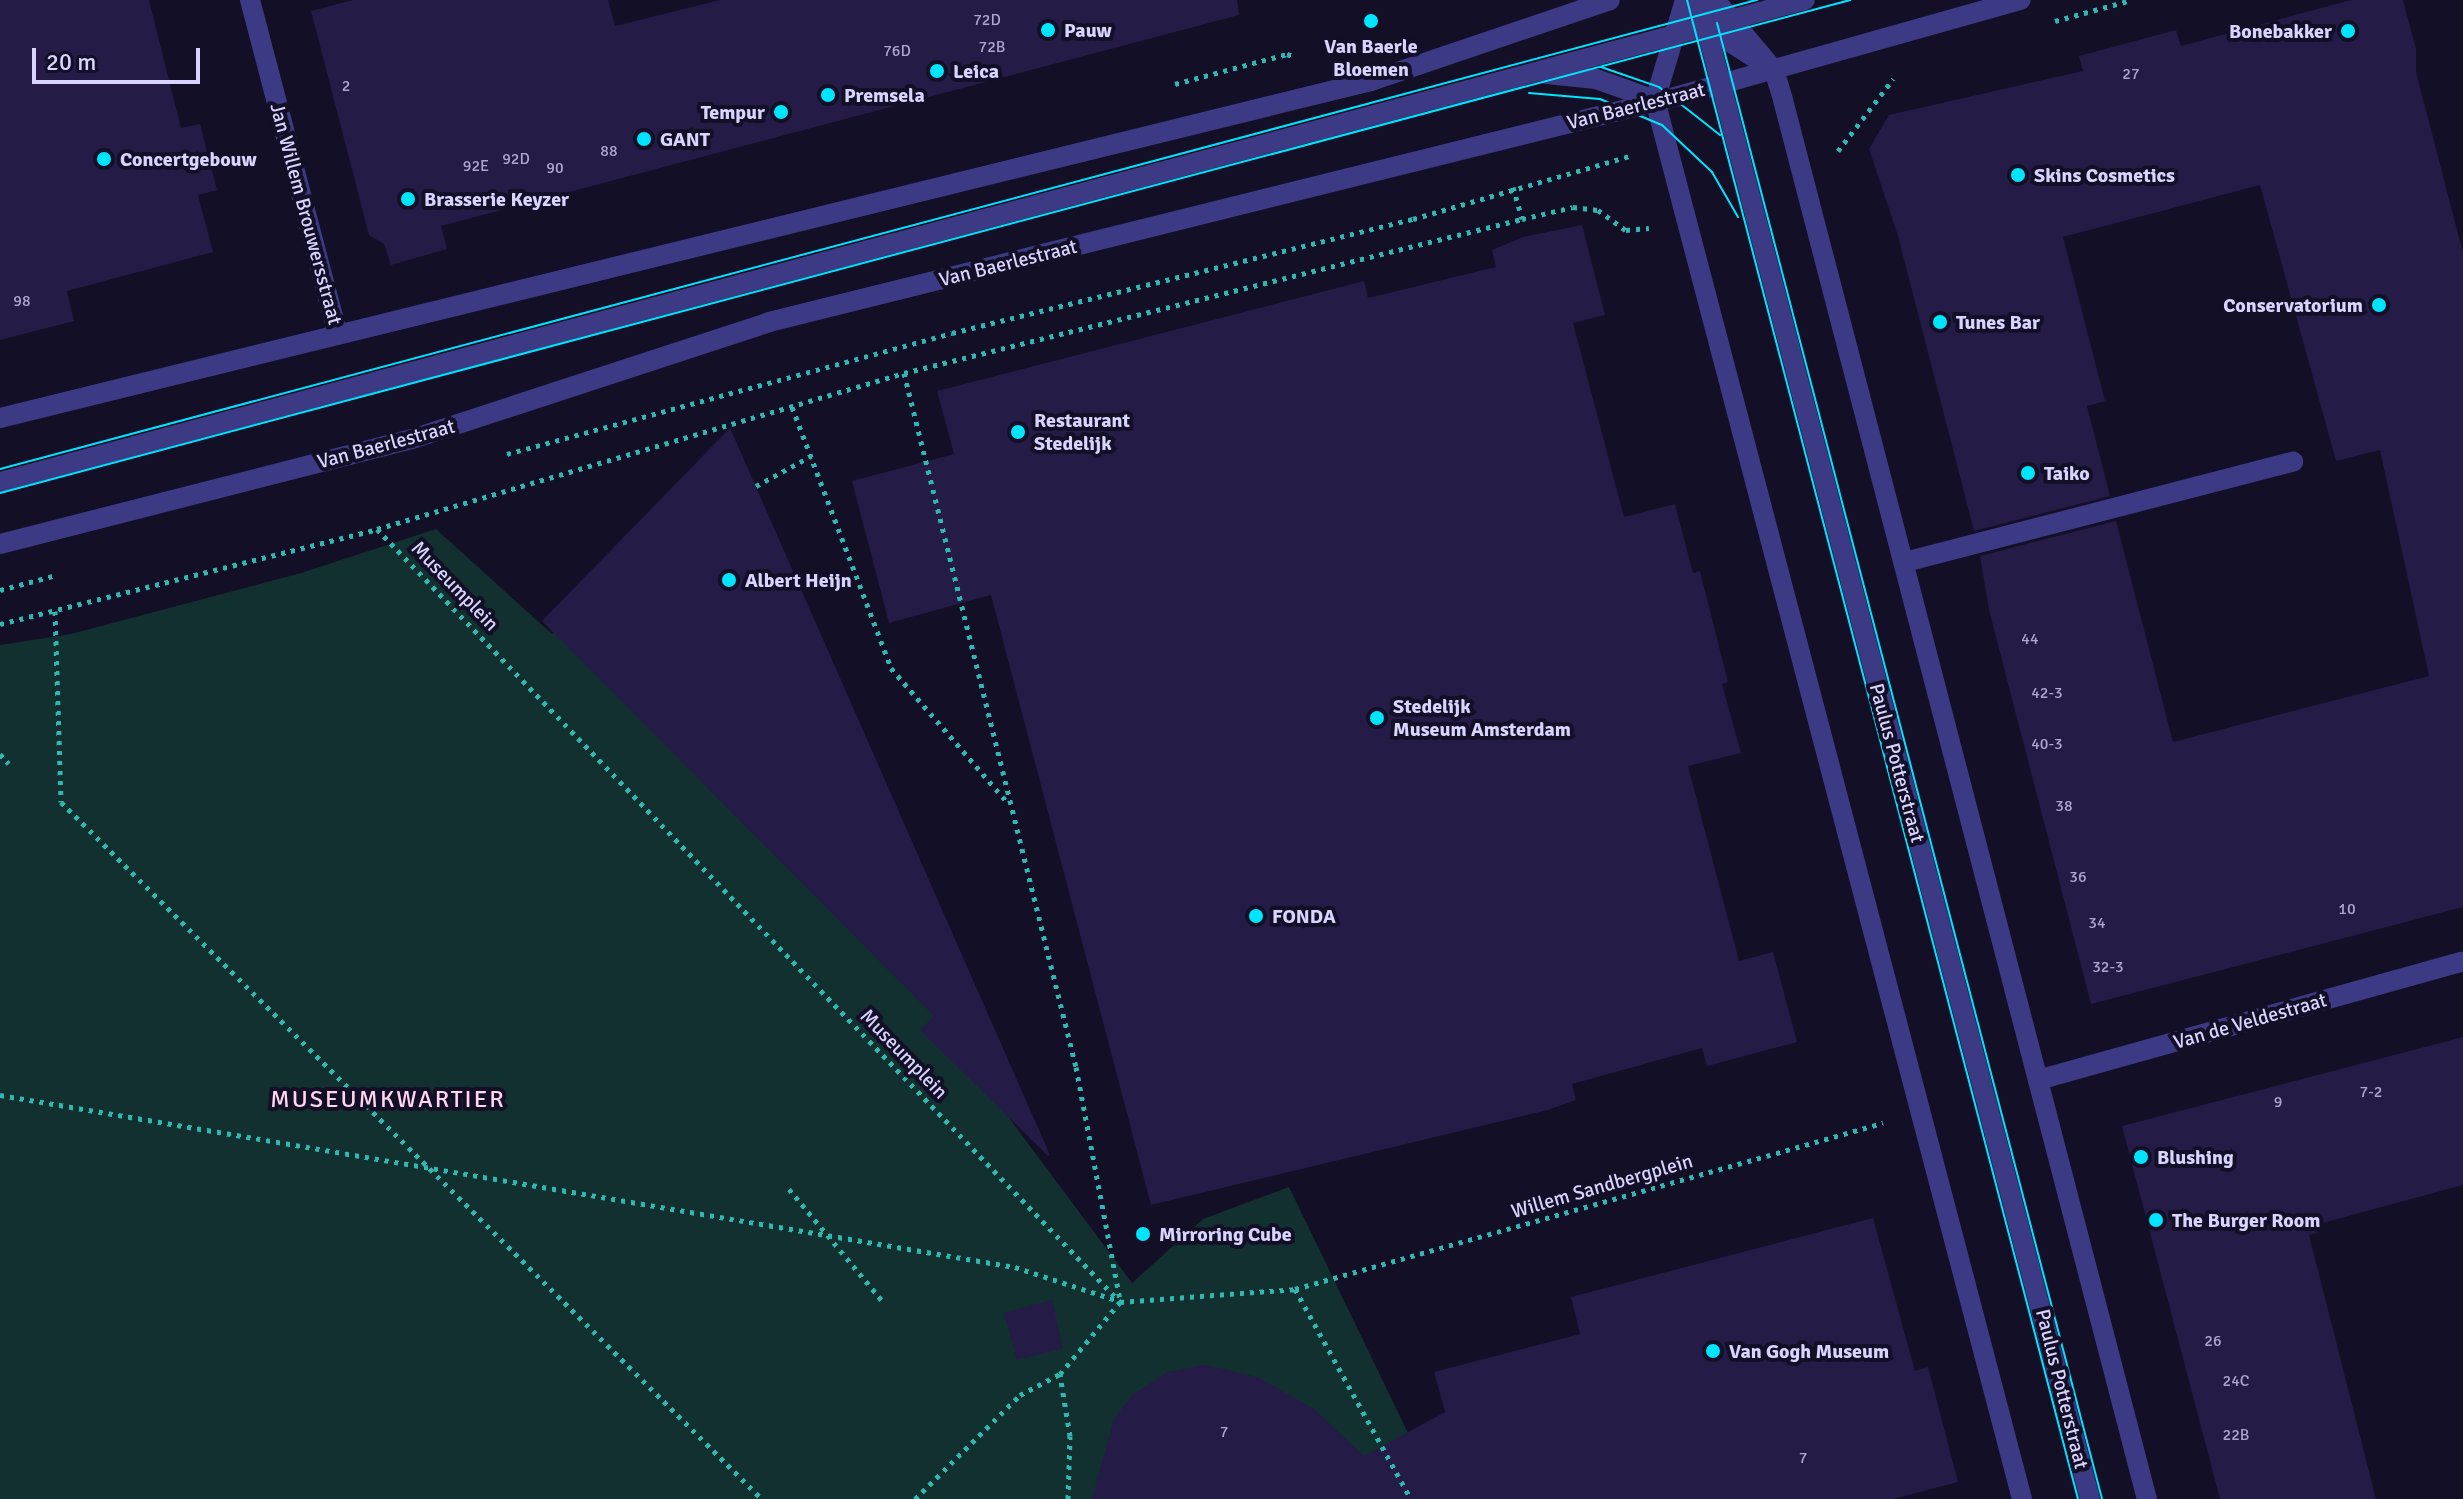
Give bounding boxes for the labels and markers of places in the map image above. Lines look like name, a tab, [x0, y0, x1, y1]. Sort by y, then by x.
marker: Van Baerle Bloemen	[1362, 12, 1380, 30]
place label: Pauw	[1064, 18, 1112, 42]
place label: Bonebakker	[2229, 19, 2332, 43]
marker: Pauw	[1039, 21, 1057, 39]
marker: Bonebakker	[2339, 22, 2357, 40]
place label: Van Baerle Bloemen	[1324, 34, 1418, 81]
place label: Leica	[953, 59, 999, 83]
marker: Leica	[928, 62, 946, 80]
place label: Premsela	[844, 83, 925, 107]
marker: Premsela	[819, 86, 837, 104]
place label: Tempur	[701, 100, 765, 124]
marker: Tempur	[772, 103, 790, 121]
place label: GANT	[660, 127, 710, 151]
marker: GANT	[635, 130, 653, 148]
place label: Concertgebouw	[120, 147, 257, 171]
marker: Concertgebouw	[95, 150, 113, 168]
place label: Skins Cosmetics	[2034, 163, 2175, 187]
marker: Skins Cosmetics	[2009, 166, 2027, 184]
place label: Brasserie Keyzer	[424, 187, 569, 211]
marker: Brasserie Keyzer	[399, 190, 417, 208]
place label: Conservatorium	[2223, 293, 2363, 317]
marker: Conservatorium	[2370, 296, 2388, 314]
place label: Tunes Bar	[1956, 310, 2040, 334]
marker: Tunes Bar	[1931, 313, 1949, 331]
place label: Restaurant Stedelijk	[1034, 408, 1130, 455]
marker: Restaurant Stedelijk	[1009, 423, 1027, 441]
place label: Taiko	[2044, 461, 2090, 485]
marker: Taiko	[2019, 464, 2037, 482]
place label: Albert Heijn	[745, 568, 852, 592]
marker: Albert Heijn	[720, 571, 738, 589]
place label: Stedelijk Museum Amsterdam	[1393, 694, 1571, 741]
marker: Stedelijk Museum Amsterdam	[1368, 709, 1386, 727]
place label: FONDA	[1272, 904, 1336, 928]
marker: FONDA	[1247, 907, 1265, 925]
place label: Blushing	[2157, 1145, 2234, 1169]
marker: Blushing	[2132, 1148, 2150, 1166]
place label: The Burger Room	[2172, 1208, 2320, 1232]
marker: The Burger Room	[2147, 1211, 2165, 1229]
place label: Mirroring Cube	[1159, 1222, 1292, 1246]
marker: Mirroring Cube	[1134, 1225, 1152, 1243]
place label: Van Gogh Museum	[1729, 1339, 1889, 1363]
marker: Van Gogh Museum	[1704, 1342, 1722, 1360]

